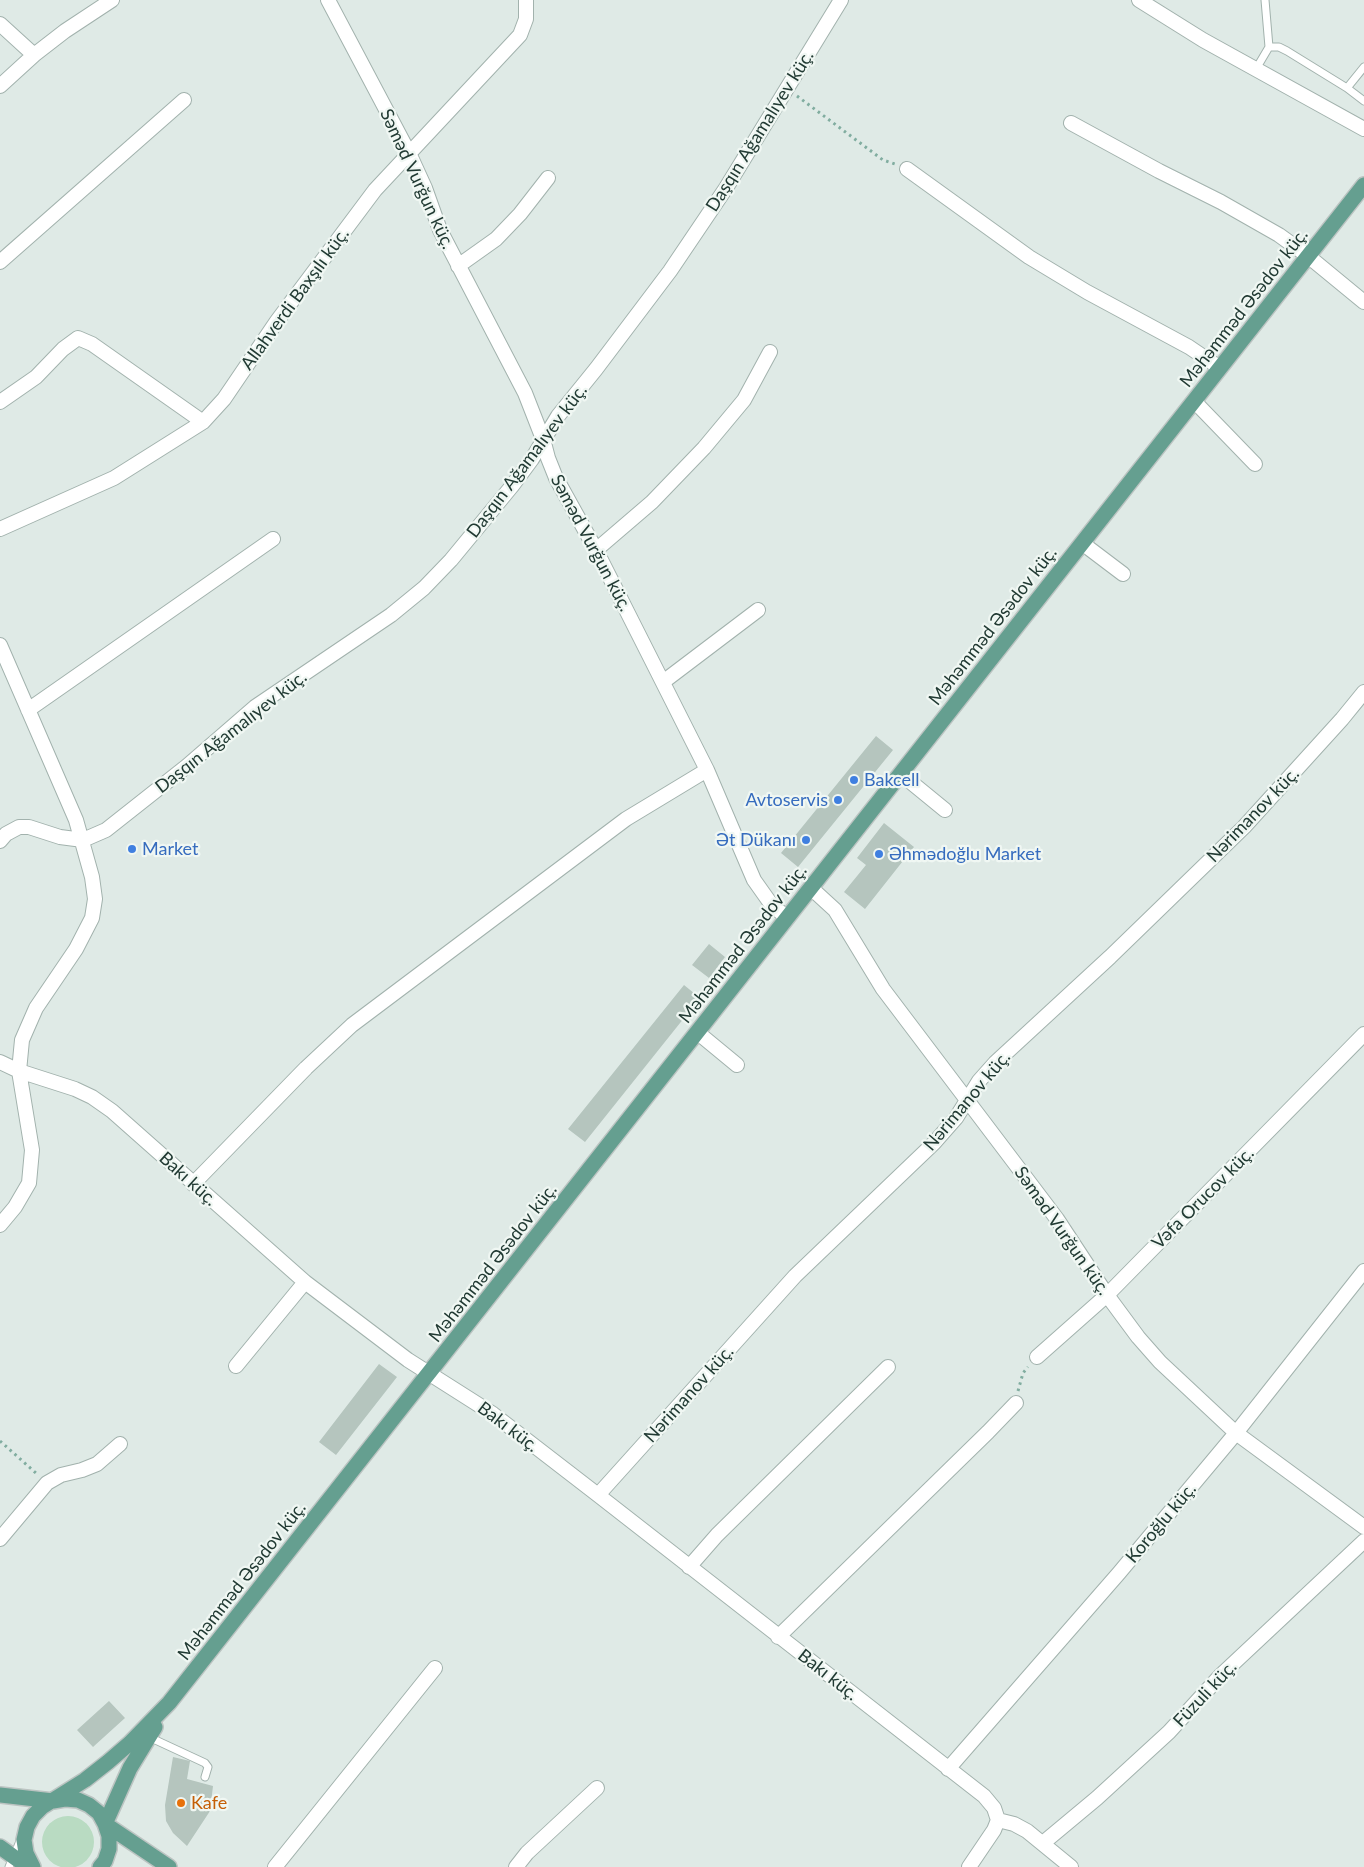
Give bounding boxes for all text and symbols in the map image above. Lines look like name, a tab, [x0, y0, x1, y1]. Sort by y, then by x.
street label: Daşqın Ağamalıyev küç.	[701, 46, 819, 216]
street label: Səməd Vurğun küç.	[375, 106, 459, 252]
street label: Allahverdi Baxşılı küç.	[236, 224, 354, 374]
street label: Məhəmməd Əsədov küç.	[1175, 224, 1313, 392]
street label: Daşqın Ağamalıyev küç.	[462, 380, 592, 542]
street label: Səməd Vurğun küç.	[546, 471, 636, 615]
street label: Məhəmməd Əsədov küç.	[924, 542, 1062, 710]
street label: Daşqın Ağamalıyev küç.	[151, 666, 311, 798]
street label: Nərimanov küç.	[1202, 763, 1304, 867]
place label: Bakcell	[864, 769, 920, 791]
marker: Bakcell	[848, 774, 860, 786]
place label: Avtoservis	[745, 789, 828, 811]
marker: Avtoservis	[832, 794, 844, 806]
place label: Ət Dükanı	[716, 829, 796, 851]
marker: Ət Dükanı	[800, 834, 812, 846]
place label: Market	[142, 838, 198, 860]
marker: Market	[126, 843, 138, 855]
place label: Əhmədoğlu Market	[889, 843, 1041, 865]
marker: Əhmədoğlu Market	[873, 848, 885, 860]
street label: Məhəmməd Əsədov küç.	[674, 860, 812, 1028]
street label: Nərimanov küç.	[919, 1047, 1015, 1155]
street label: Vəfa Orucov küç.	[1148, 1143, 1258, 1253]
street label: Bakı küç.	[155, 1147, 221, 1211]
street label: Səməd Vurğun küç.	[1010, 1163, 1114, 1299]
street label: Məhəmməd Əsədov küç.	[424, 1179, 562, 1347]
street label: Nərimanov küç.	[640, 1341, 738, 1447]
street label: Bakı küç.	[473, 1397, 543, 1457]
street label: Koroğlu küç.	[1121, 1478, 1201, 1568]
street label: Məhəmməd Əsədov küç.	[173, 1497, 311, 1665]
street label: Bakı küç.	[794, 1645, 862, 1705]
street label: Füzuli küç.	[1169, 1656, 1241, 1732]
place label: Kafe	[191, 1792, 227, 1814]
marker: Kafe	[175, 1797, 187, 1809]

